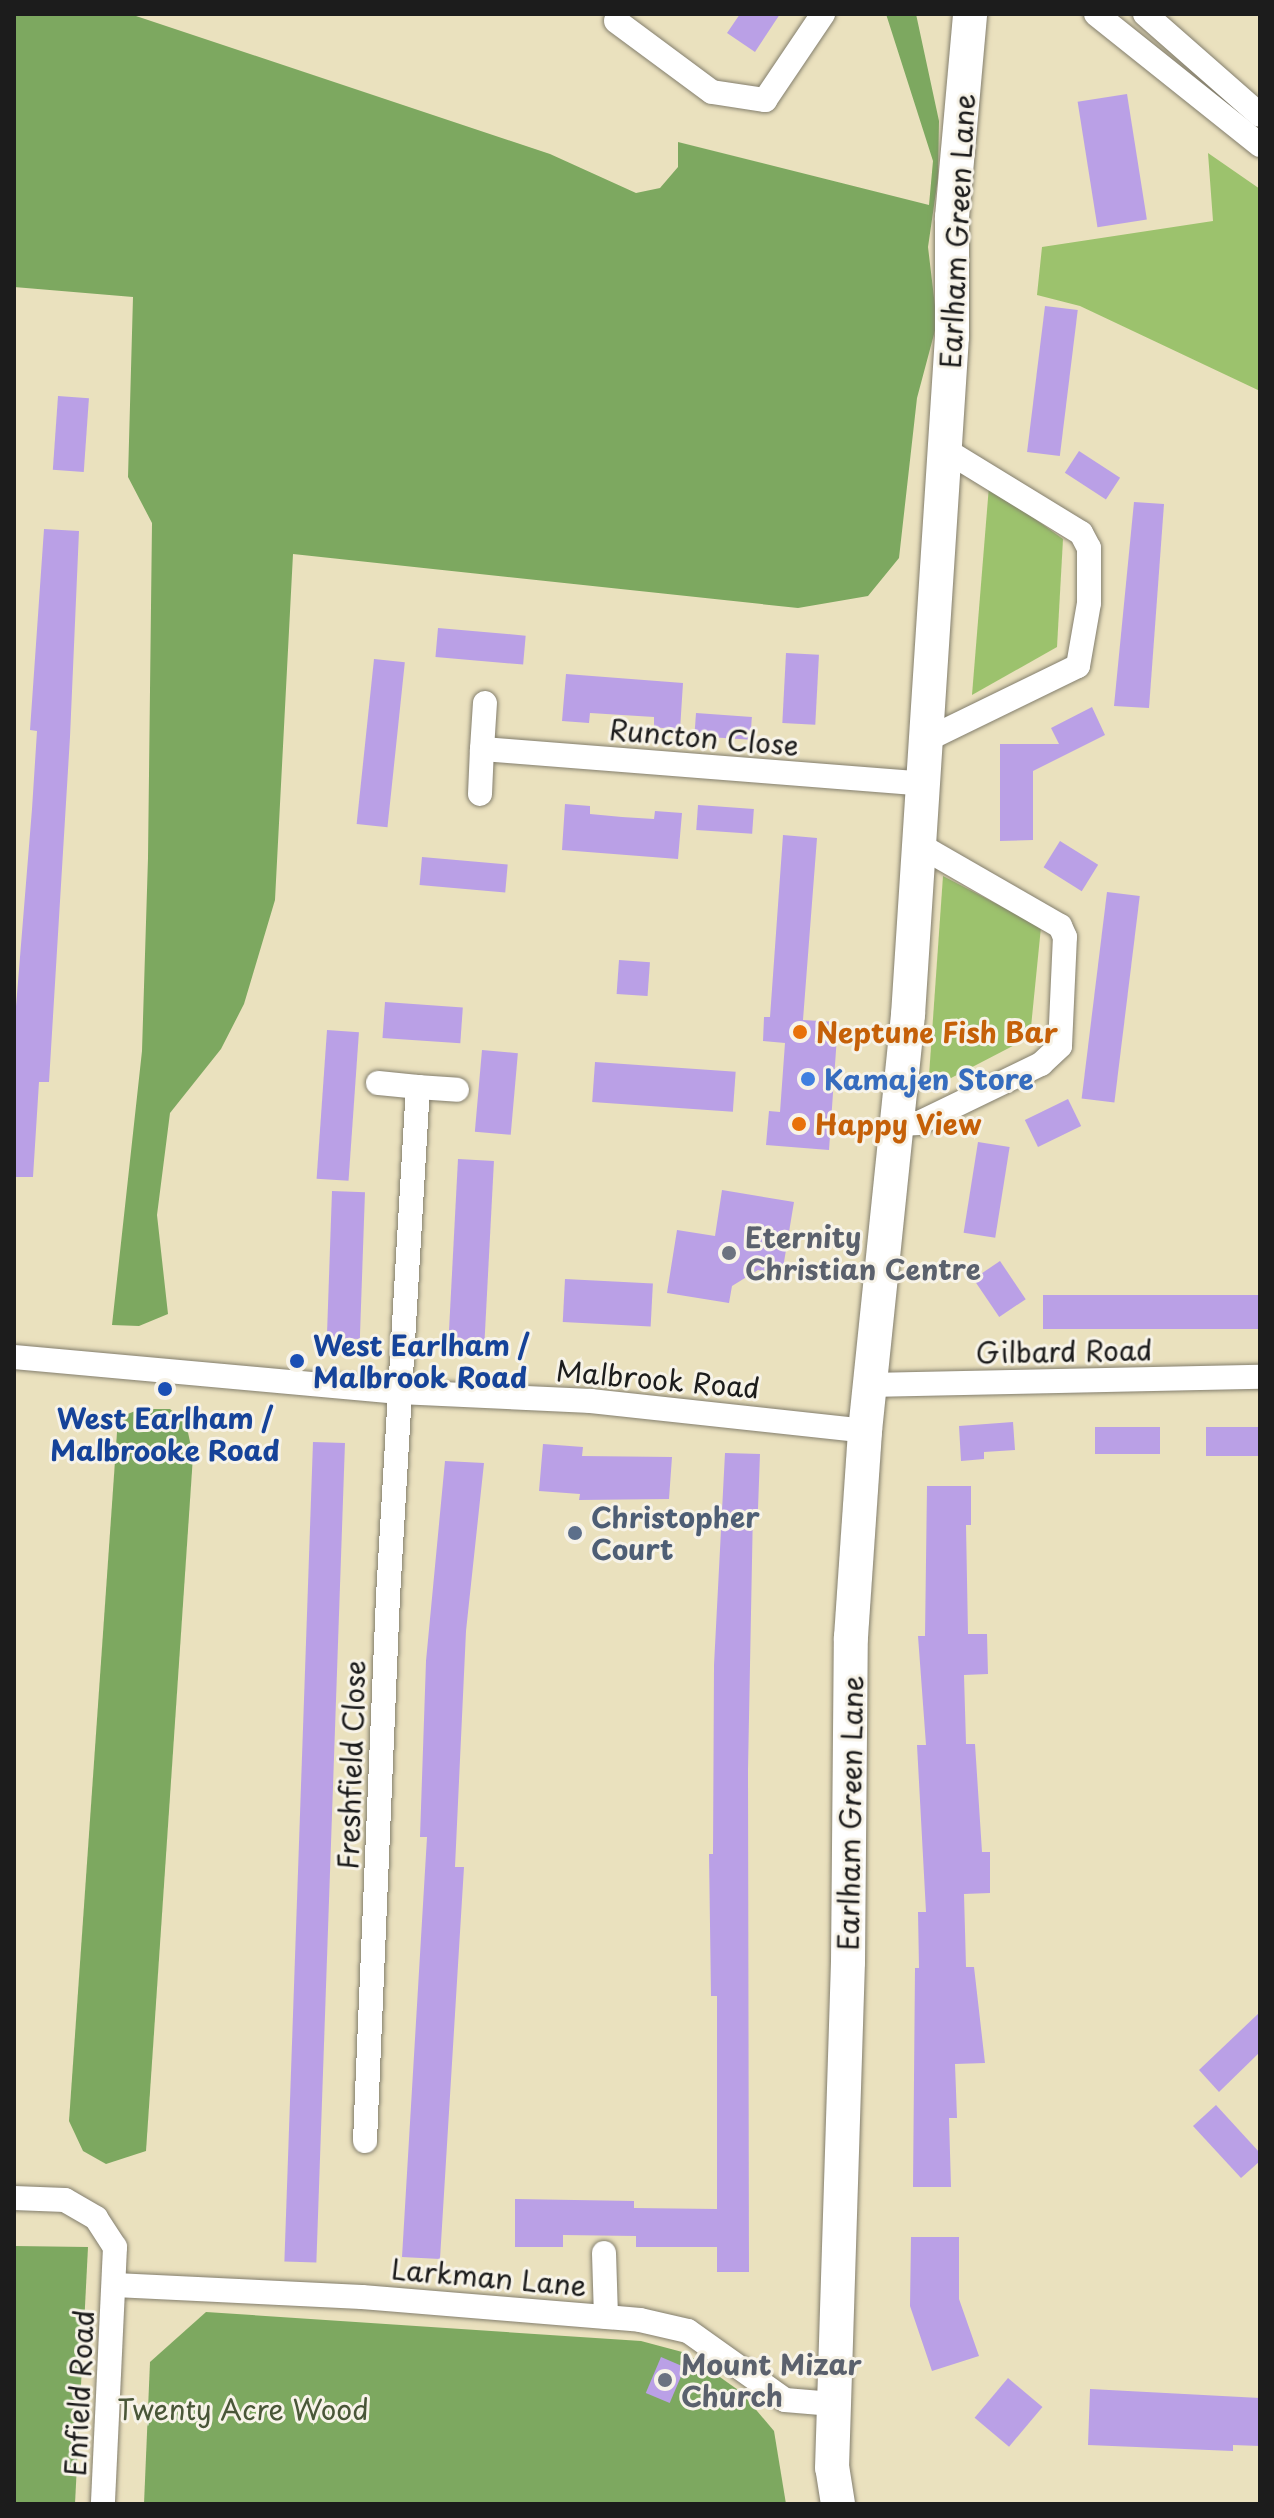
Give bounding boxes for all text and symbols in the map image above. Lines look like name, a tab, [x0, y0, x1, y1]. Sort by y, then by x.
street label: Earlham Green Lane	[933, 90, 981, 372]
street label: Runcton Close	[608, 712, 800, 762]
place label: Neptune Fish Bar	[816, 1015, 1061, 1049]
marker: Neptune Fish Bar	[791, 1023, 809, 1041]
place label: Kamajen Store	[824, 1062, 1035, 1096]
marker: Kamajen Store	[799, 1070, 817, 1088]
place label: Happy View	[815, 1107, 983, 1141]
marker: Happy View	[790, 1115, 808, 1133]
place label: Eternity Christian Centre	[745, 1220, 982, 1286]
marker: Eternity Christian Centre	[720, 1244, 738, 1262]
place label: West Earlham / Malbrook Road	[313, 1328, 531, 1394]
street label: Gilbard Road	[974, 1333, 1154, 1369]
marker: West Earlham / Malbrook Road	[288, 1352, 306, 1370]
street label: Malbrook Road	[554, 1353, 762, 1405]
marker: West Earlham / Malbrooke Road	[156, 1380, 174, 1398]
place label: West Earlham / Malbrooke Road	[49, 1401, 281, 1467]
place label: Christopher Court	[591, 1500, 760, 1566]
marker: Christopher Court	[566, 1524, 584, 1542]
street label: Freshfield Close	[331, 1659, 371, 1871]
street label: Earlham Green Lane	[831, 1672, 869, 1954]
street label: Larkman Lane	[390, 2252, 588, 2302]
street label: Enfield Road	[58, 2308, 100, 2478]
place label: Mount Mizar Church	[681, 2347, 862, 2413]
marker: Mount Mizar Church	[656, 2371, 674, 2389]
park label: Twenty Acre Wood	[117, 2392, 369, 2426]

